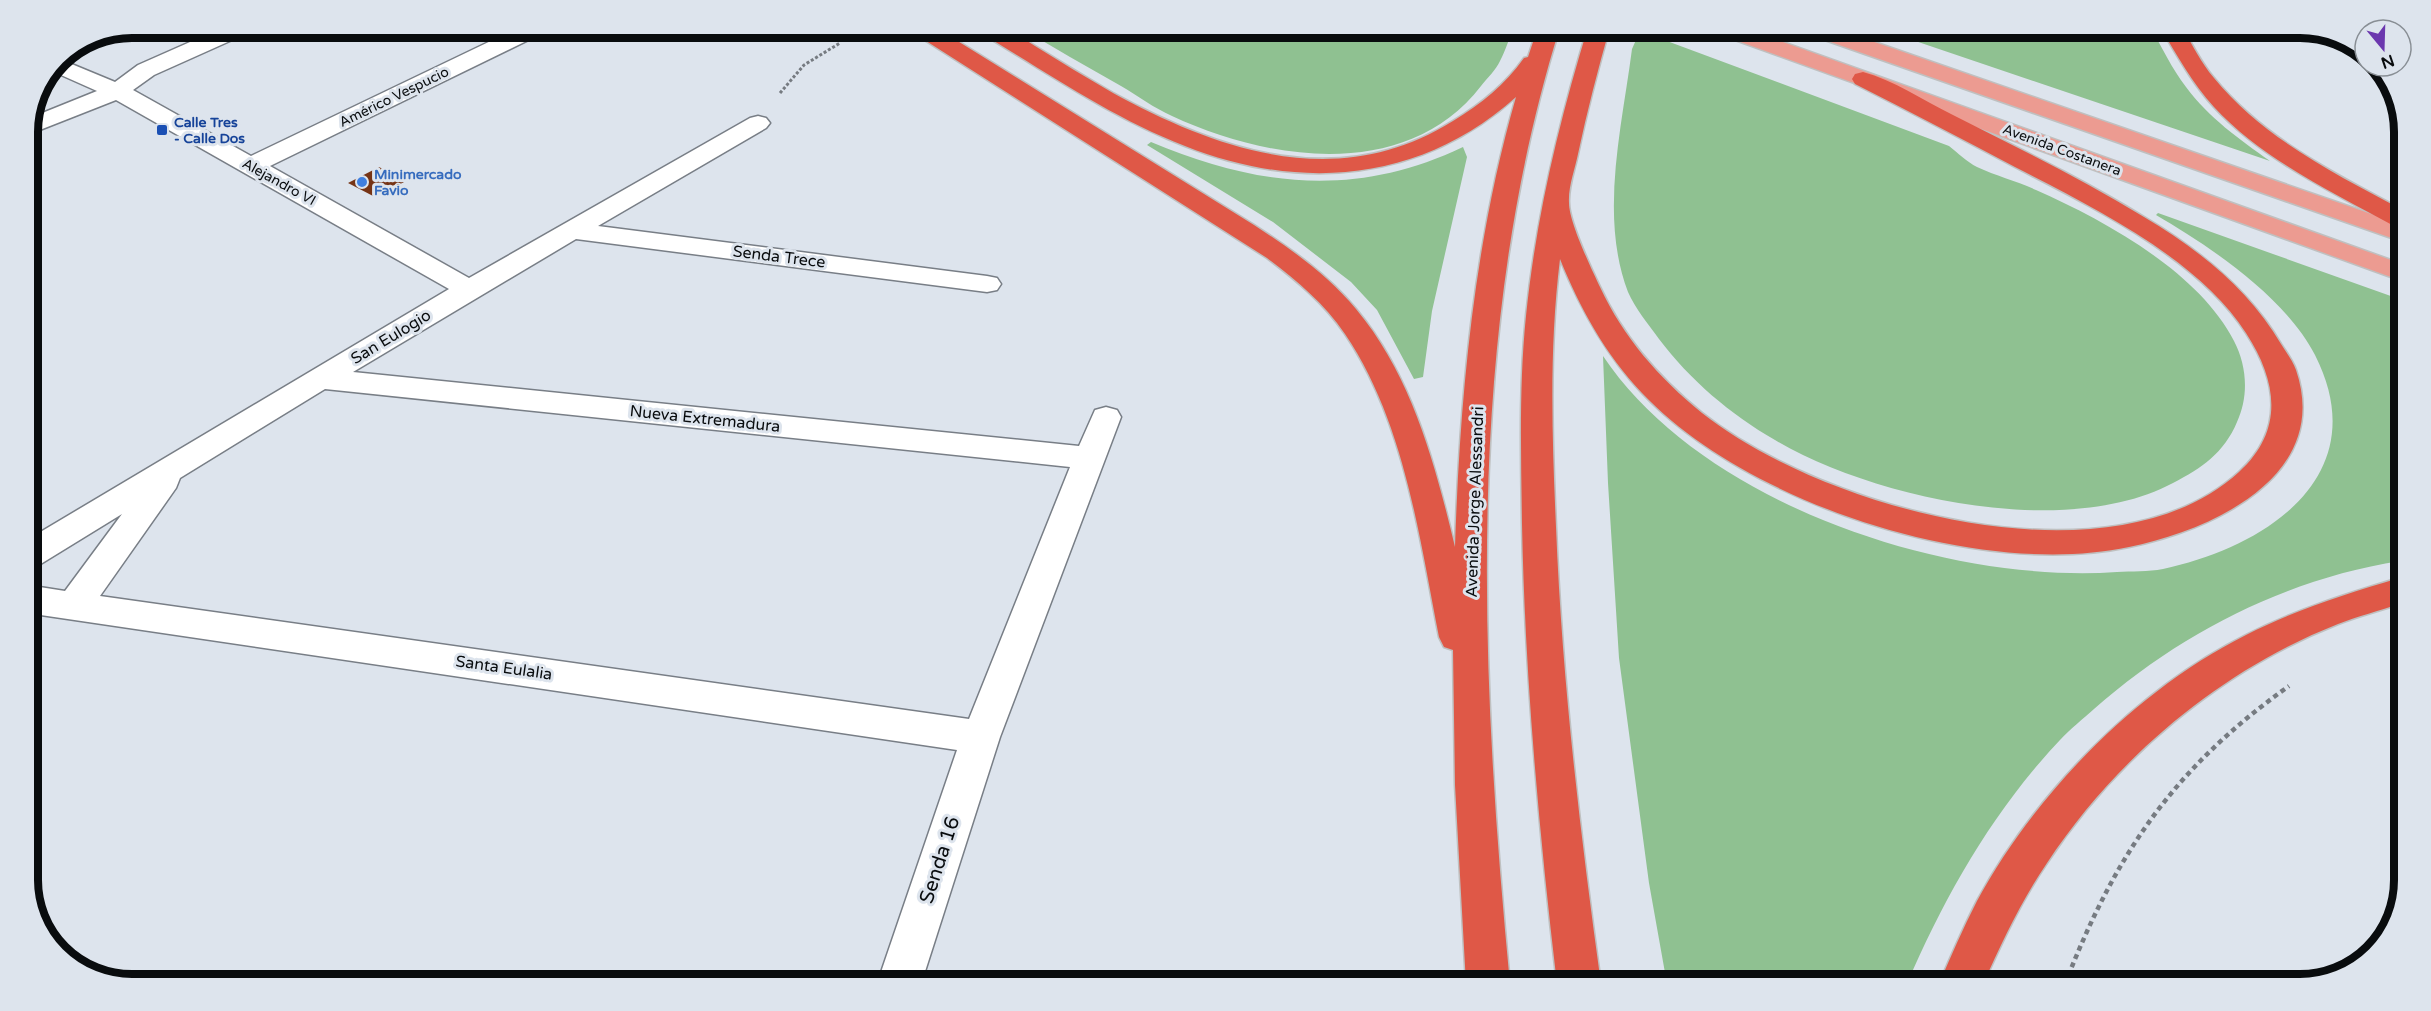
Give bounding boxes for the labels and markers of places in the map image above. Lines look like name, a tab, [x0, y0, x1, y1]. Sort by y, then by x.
place label: Calle Tres - Calle Dos	[174, 114, 245, 147]
marker: Calle Tres - Calle Dos	[155, 123, 169, 137]
place label: Minimercado Favio	[374, 166, 462, 199]
marker: Minimercado Favio	[355, 175, 369, 189]

